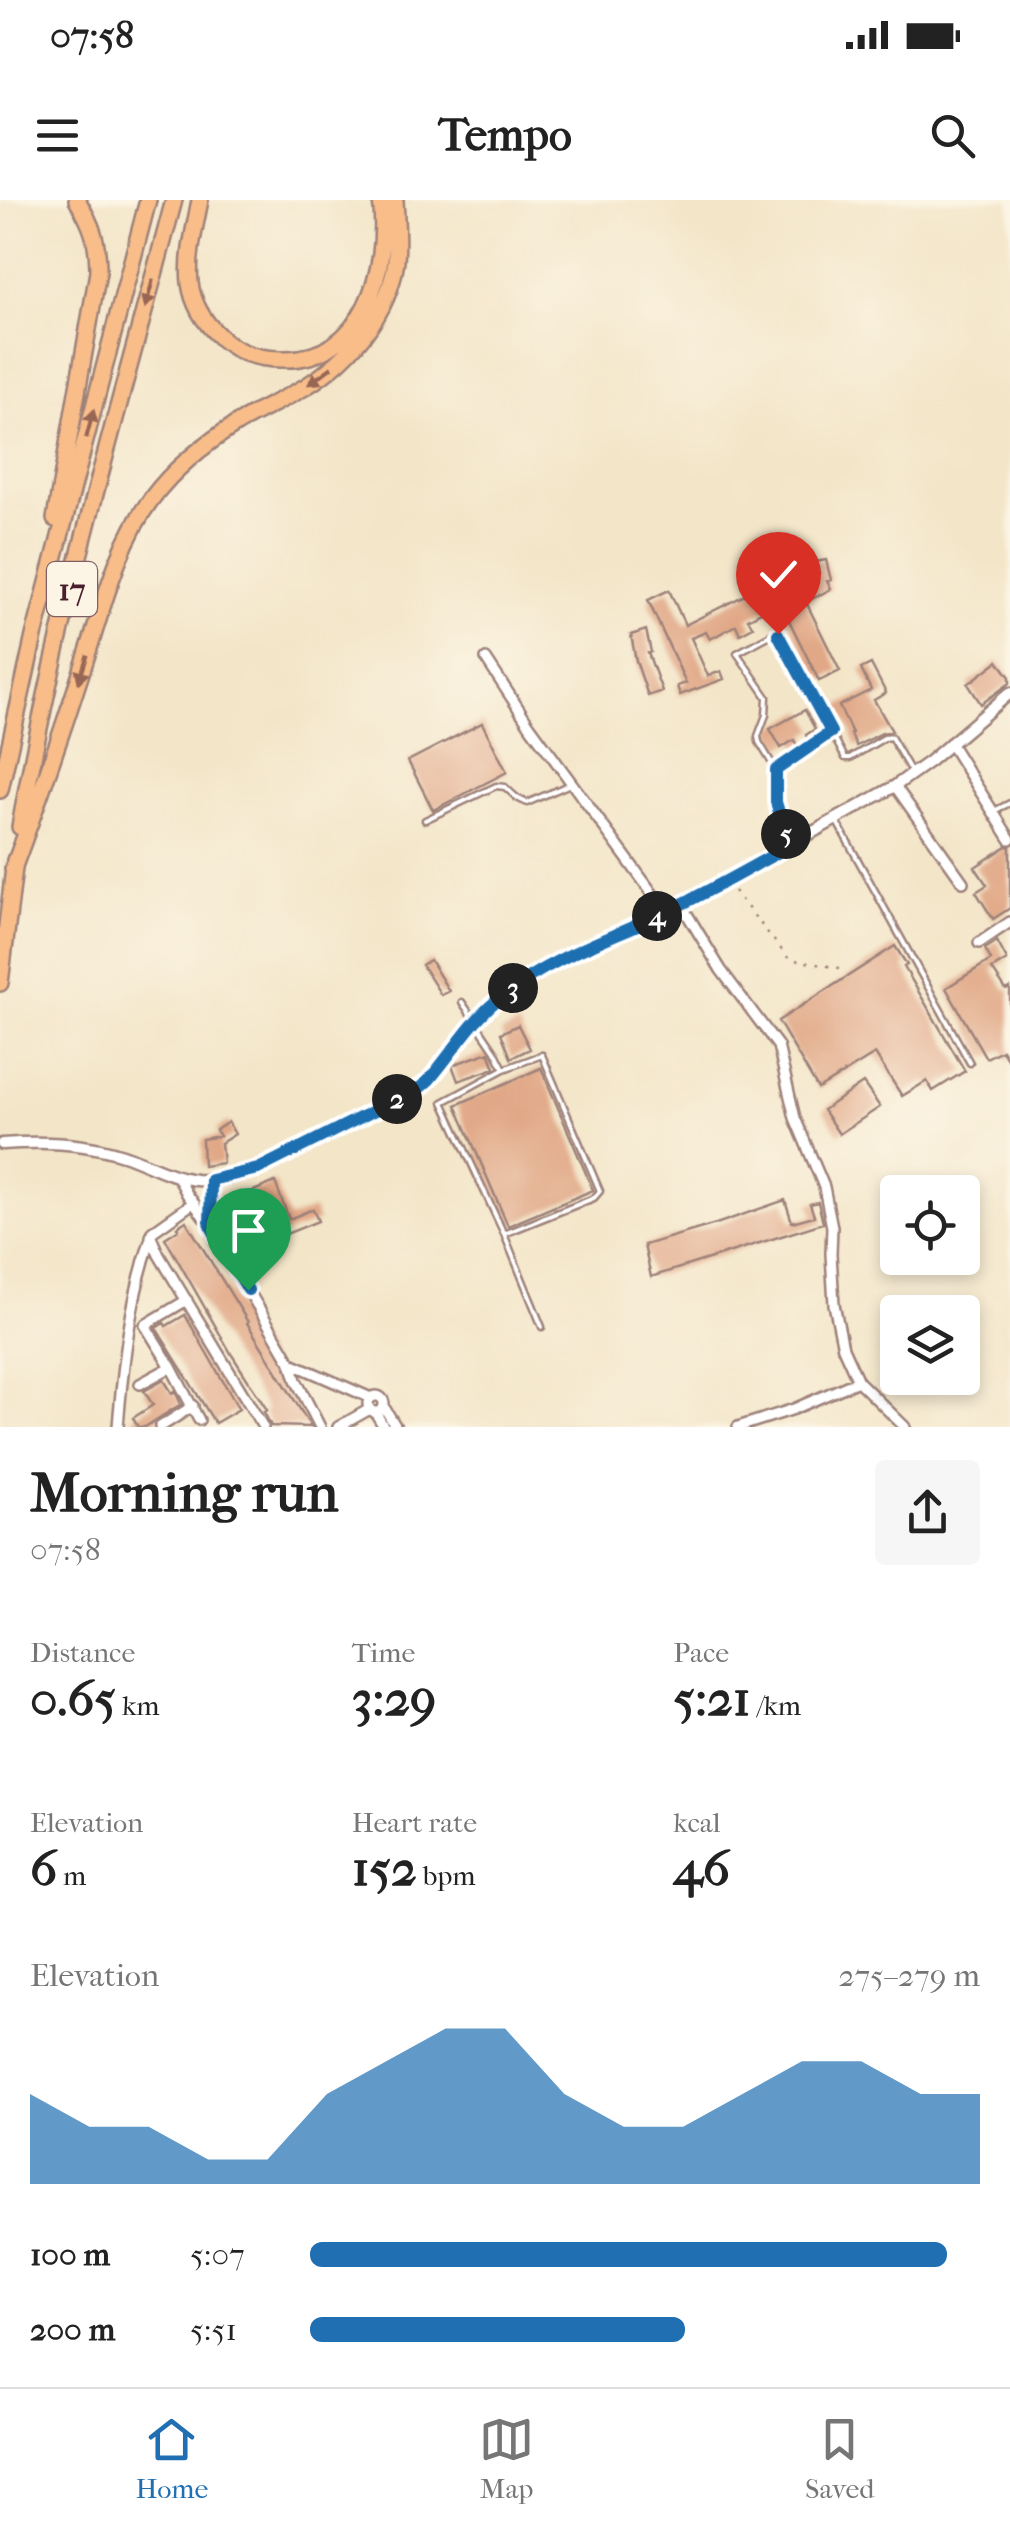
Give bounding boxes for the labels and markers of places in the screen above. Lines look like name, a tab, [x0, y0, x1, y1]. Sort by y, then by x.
pin	[736, 532, 821, 635]
pin: 5	[761, 809, 811, 859]
pin: 4	[632, 891, 682, 941]
pin: 3	[488, 963, 538, 1013]
pin: 2	[372, 1074, 422, 1124]
pin	[206, 1188, 291, 1291]

